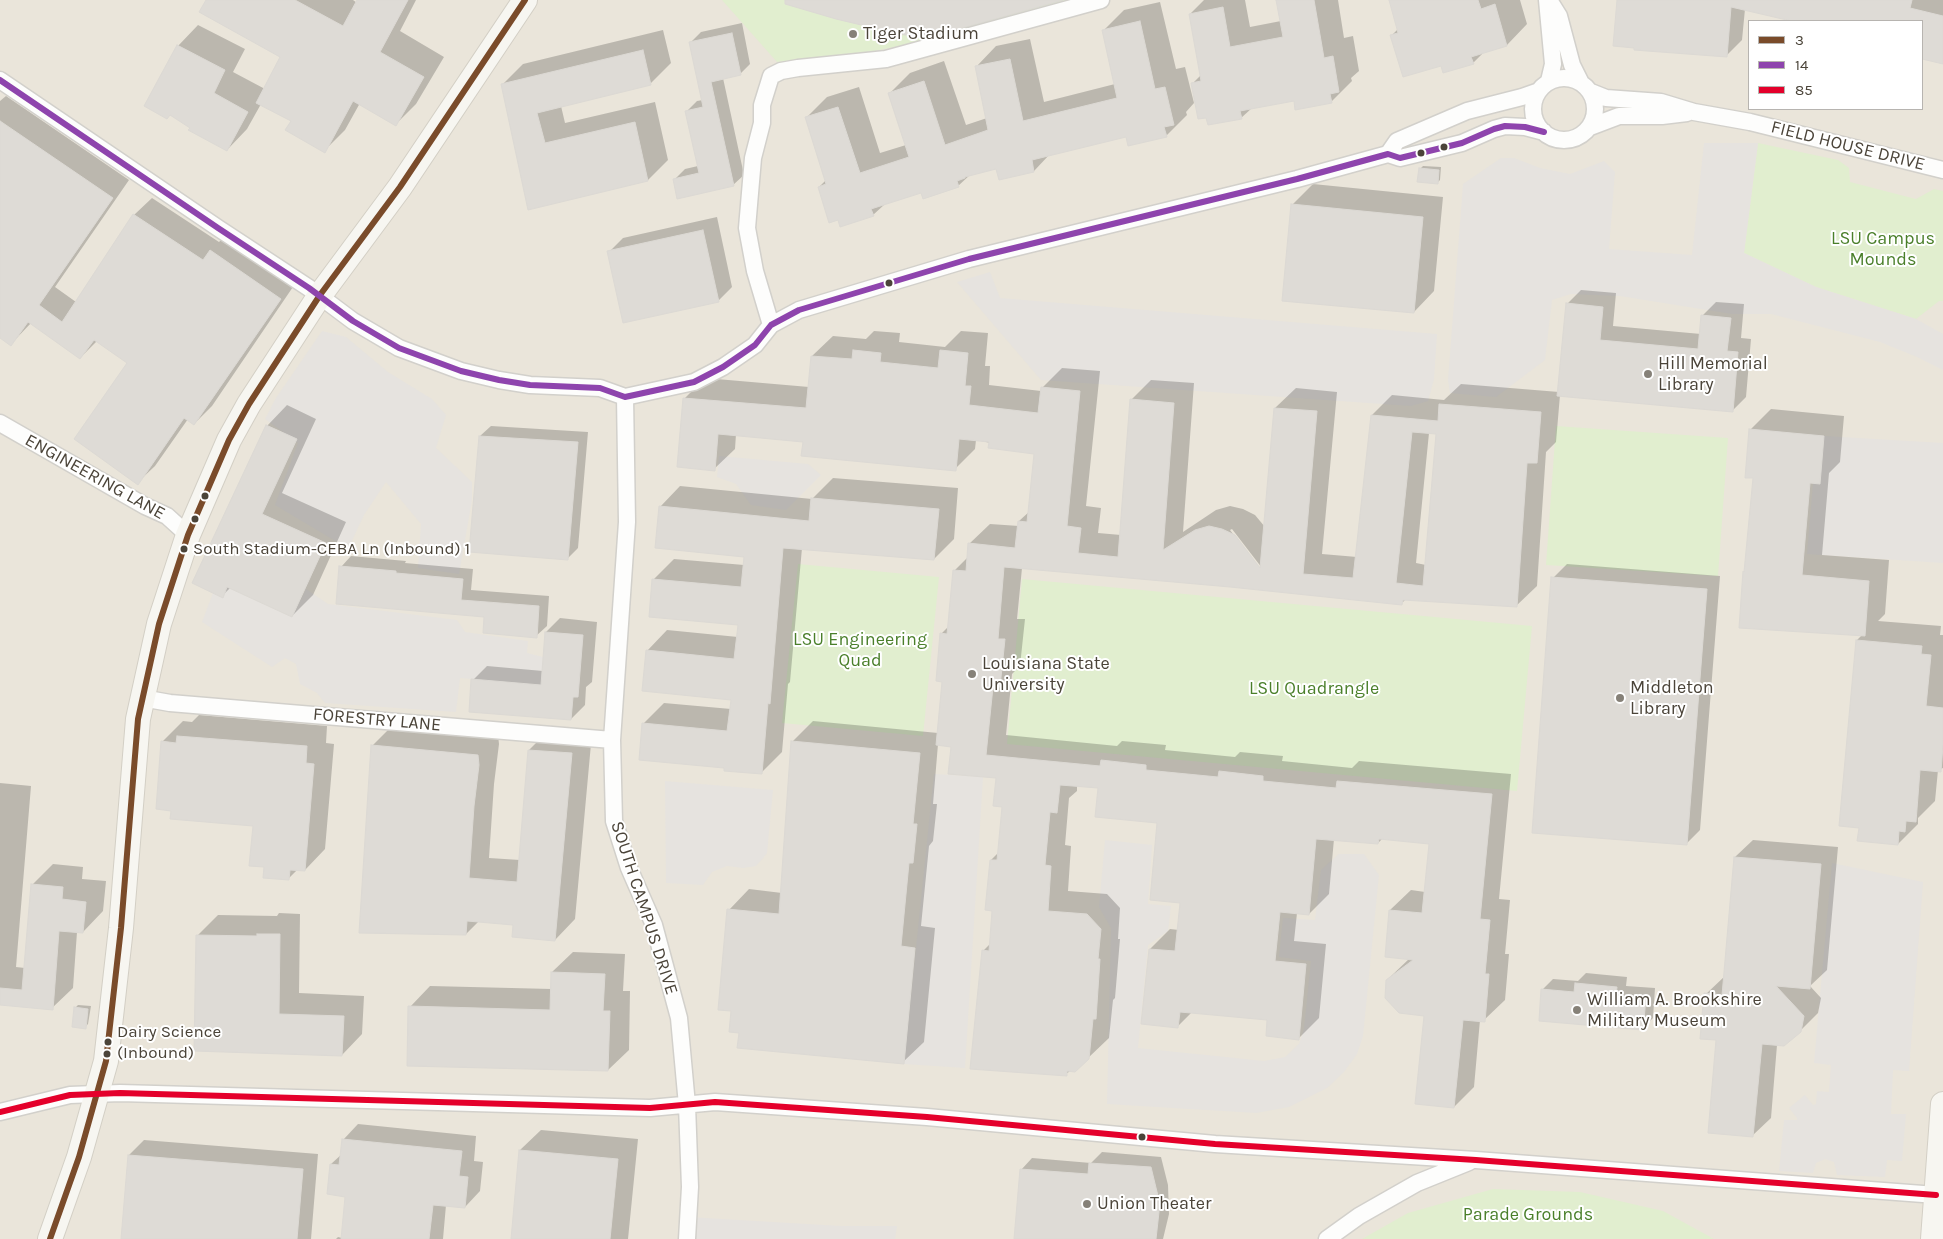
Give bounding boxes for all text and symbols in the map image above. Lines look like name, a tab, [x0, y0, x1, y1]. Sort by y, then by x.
legend	[1748, 20, 1923, 110]
place label: Tiger Stadium	[863, 23, 979, 45]
marker: Tiger Stadium	[847, 28, 859, 40]
text: 3	[1795, 31, 1804, 49]
text: 14	[1795, 56, 1808, 74]
text: 85	[1795, 81, 1813, 99]
street label: FIELD HOUSE DRIVE	[1769, 116, 1927, 176]
unlabelled marker	[1439, 142, 1449, 152]
unlabelled marker	[1416, 148, 1426, 158]
park label: LSU Campus Mounds	[1831, 228, 1935, 270]
unlabelled marker	[884, 278, 894, 288]
place label: Hill Memorial Library	[1658, 353, 1768, 396]
marker: Hill Memorial Library	[1642, 368, 1654, 380]
street label: ENGINEERING LANE	[21, 429, 169, 525]
unlabelled marker	[200, 491, 210, 501]
unlabelled marker	[190, 514, 200, 524]
place label: South Stadium-CEBA Ln (Inbound) 1	[193, 539, 470, 559]
marker: South Stadium-CEBA Ln (Inbound) 1	[179, 544, 189, 554]
park label: LSU Engineering Quad	[793, 629, 927, 672]
place label: Louisiana State University	[982, 653, 1110, 696]
marker: Louisiana State University	[966, 668, 978, 680]
place label: Middleton Library	[1630, 677, 1714, 720]
park label: LSU Quadrangle	[1249, 678, 1379, 700]
marker: Middleton Library	[1614, 692, 1626, 704]
street label: FORESTRY LANE	[312, 704, 442, 736]
street label: SOUTH CAMPUS DRIVE	[606, 818, 682, 998]
place label: William A. Brookshire Military Museum	[1587, 989, 1762, 1032]
marker: William A. Brookshire Military Museum	[1571, 1004, 1583, 1016]
place label: Dairy Science (Inbound)	[117, 1022, 221, 1062]
marker: Dairy Science (Inbound)	[103, 1037, 113, 1047]
unlabelled marker	[102, 1049, 112, 1059]
unlabelled marker	[1137, 1132, 1147, 1142]
place label: Union Theater	[1097, 1193, 1211, 1215]
marker: Union Theater	[1081, 1198, 1093, 1210]
park label: Parade Grounds	[1463, 1204, 1593, 1226]

